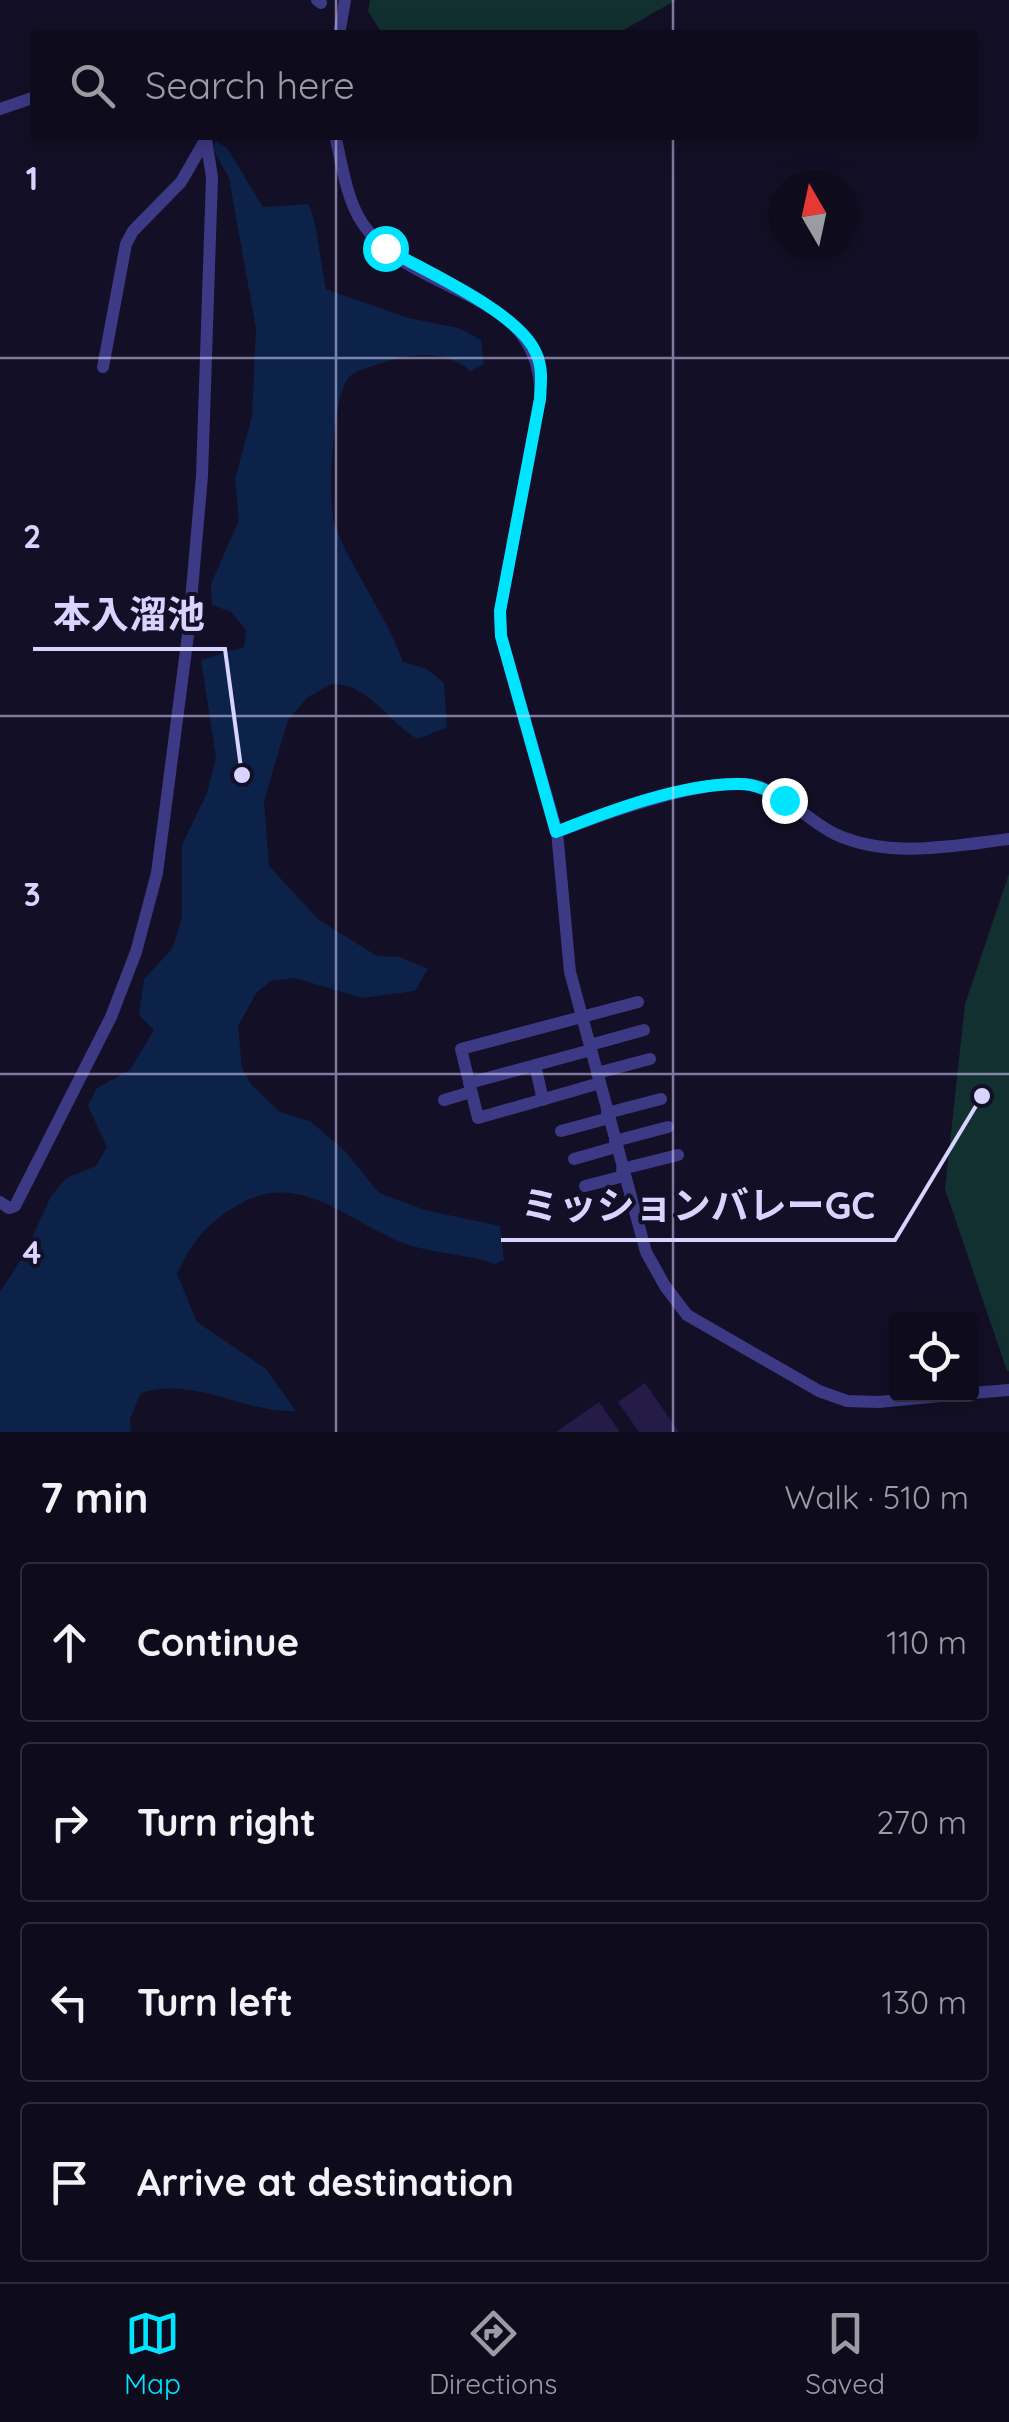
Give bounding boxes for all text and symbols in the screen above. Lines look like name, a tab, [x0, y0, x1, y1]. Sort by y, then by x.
search box	[30, 30, 979, 140]
icon: search	[65, 58, 120, 113]
text: Search here	[145, 61, 355, 109]
text: 1	[26, 158, 38, 198]
north arrow	[769, 170, 859, 260]
route start	[363, 226, 409, 272]
text: 2	[23, 516, 41, 556]
callout: 本入溜池	[33, 581, 225, 649]
text: 本入溜池	[53, 590, 205, 638]
route end	[762, 778, 808, 824]
text: 3	[23, 874, 41, 914]
callout: ミッションバレーGC	[501, 1172, 895, 1240]
text: ミッションバレーGC	[521, 1181, 875, 1229]
text: 4	[23, 1232, 42, 1272]
map controls	[889, 1312, 979, 1402]
button: locate	[889, 1312, 979, 1402]
text: 7 min	[40, 1471, 149, 1524]
text: Walk · 510 m	[785, 1477, 969, 1517]
icon: ahead	[42, 1615, 97, 1670]
text: Continue	[137, 1618, 299, 1666]
text: 110 m	[886, 1622, 967, 1662]
icon: right	[42, 1795, 97, 1850]
text: Turn right	[137, 1798, 316, 1846]
text: 270 m	[876, 1802, 967, 1842]
icon: left	[42, 1975, 97, 2030]
text: Turn left	[137, 1978, 293, 2026]
text: 130 m	[881, 1982, 967, 2022]
icon: arrive	[42, 2155, 97, 2210]
text: Arrive at destination	[137, 2158, 514, 2206]
tab: Map	[124, 2306, 181, 2401]
tab: Directions	[429, 2306, 557, 2401]
tab: Saved	[805, 2306, 885, 2401]

